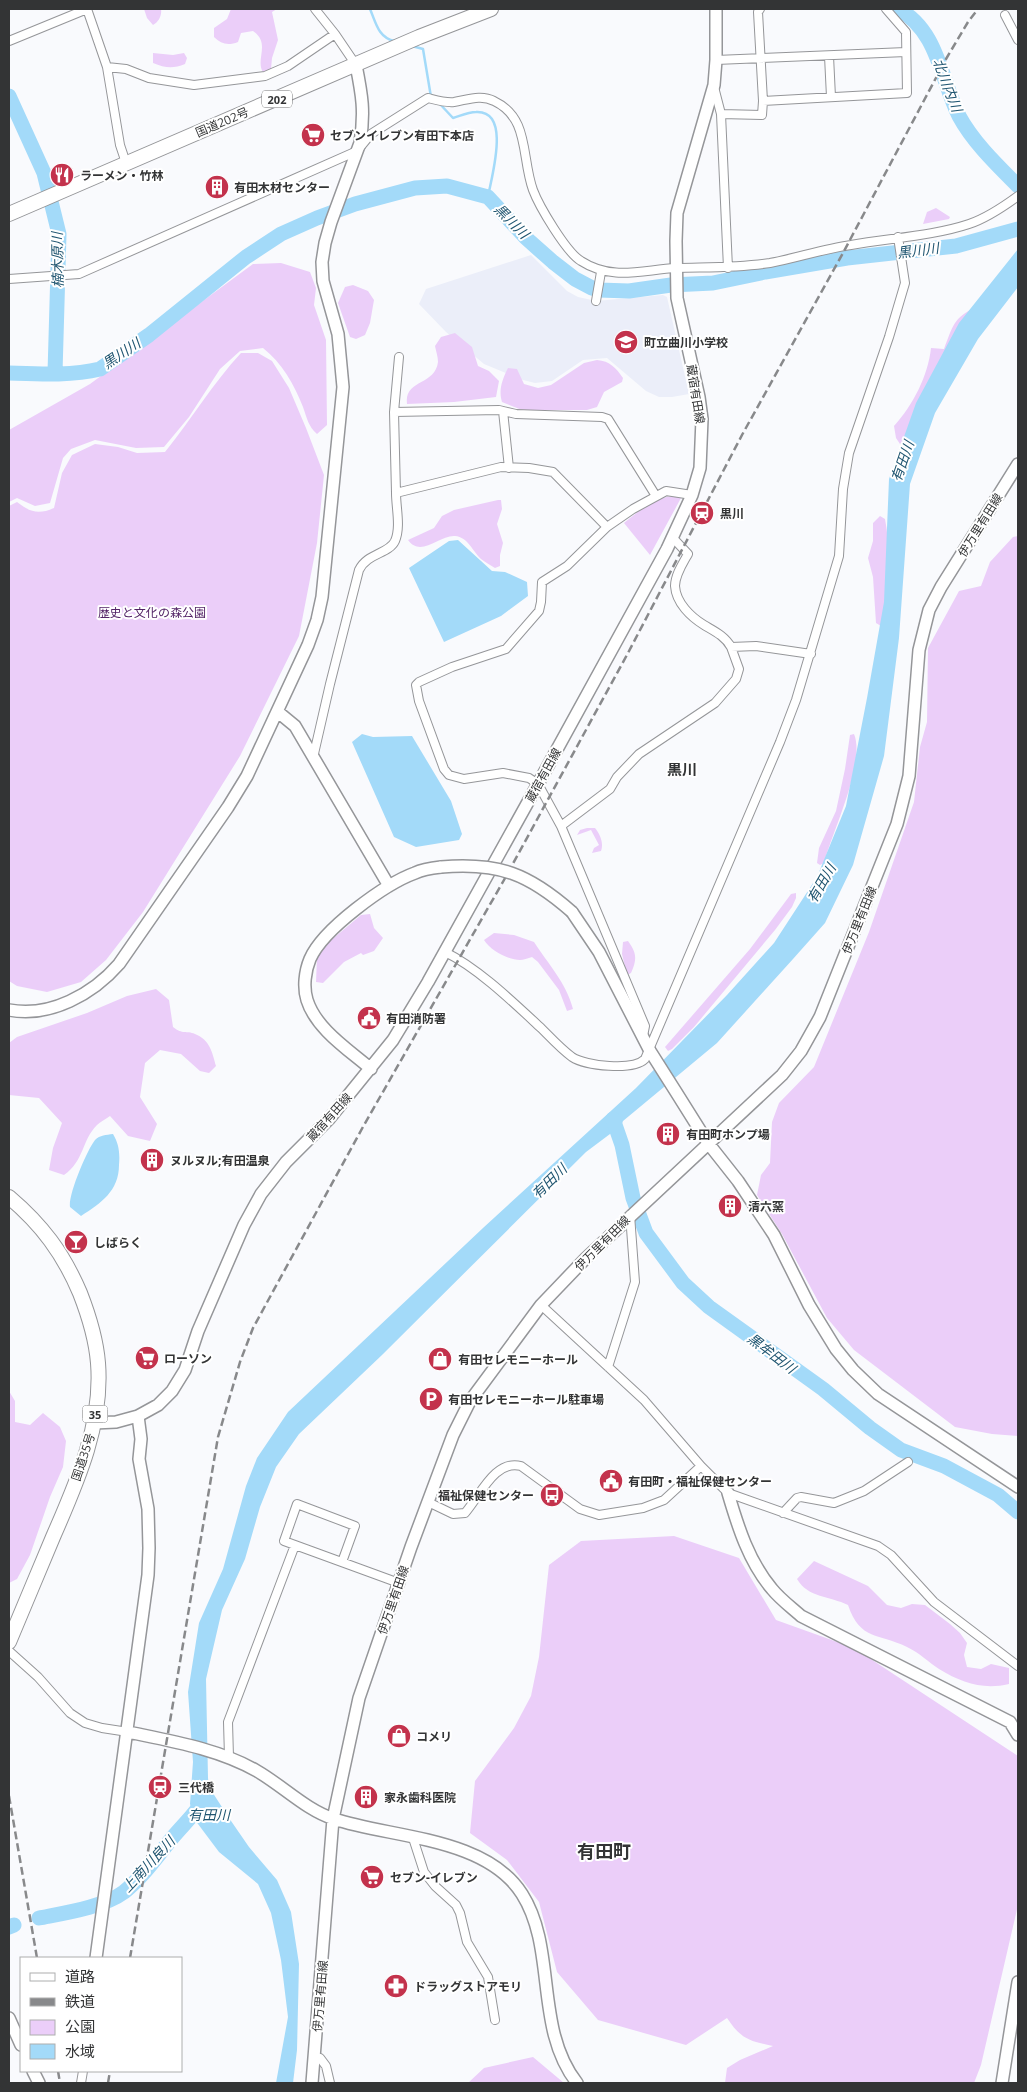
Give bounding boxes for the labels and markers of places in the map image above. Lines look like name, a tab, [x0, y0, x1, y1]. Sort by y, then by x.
supermarket icon: セブンイレブン有田下本店	[300, 122, 326, 148]
place label: セブンイレブン有田下本店	[330, 127, 474, 144]
restaurant icon: ラーメン・竹林	[49, 162, 75, 188]
place label: ラーメン・竹林	[80, 167, 164, 184]
building icon: 有田木材センター	[204, 174, 230, 200]
place label: 有田木材センター	[234, 179, 330, 196]
school or university icon: 町立曲川小学校	[613, 329, 639, 355]
place label: 町立曲川小学校	[644, 334, 728, 351]
station icon: 黒川	[689, 500, 715, 526]
place label: 黒川	[720, 505, 744, 522]
public building icon: 有田消防署	[356, 1005, 382, 1031]
place label: 有田消防署	[386, 1010, 446, 1027]
building icon: 有田町ホンプ場	[655, 1121, 681, 1147]
place label: 有田町ホンプ場	[686, 1126, 770, 1143]
building icon: ヌルヌル;有田温泉	[139, 1147, 165, 1173]
place label: ヌルヌル;有田温泉	[170, 1152, 269, 1169]
building icon: 清六窯	[717, 1193, 743, 1219]
place label: 清六窯	[748, 1198, 784, 1215]
bar icon: しばらく	[63, 1229, 89, 1255]
place label: しばらく	[94, 1234, 142, 1251]
supermarket icon: ローソン	[134, 1345, 160, 1371]
shop icon: 有田セレモニーホール	[427, 1346, 453, 1372]
place label: ローソン	[164, 1350, 212, 1367]
place label: 有田セレモニーホール	[458, 1351, 578, 1368]
parking icon: 有田セレモニーホール駐車場	[418, 1386, 444, 1412]
place label: 有田セレモニーホール駐車場	[448, 1391, 604, 1408]
public building icon: 有田町・福祉保健センター	[598, 1468, 624, 1494]
place label: 有田町・福祉保健センター	[628, 1473, 772, 1490]
bus stop icon: 福祉保健センター	[539, 1482, 565, 1508]
place label: 福祉保健センター	[438, 1487, 534, 1504]
shop icon: コメリ	[386, 1723, 412, 1749]
place label: コメリ	[416, 1728, 452, 1745]
station icon: 三代橋	[147, 1774, 173, 1800]
place label: 三代橋	[178, 1779, 215, 1796]
building icon: 家永歯科医院	[353, 1784, 379, 1810]
place label: 家永歯科医院	[384, 1789, 456, 1806]
supermarket icon: セブン-イレブン	[359, 1864, 385, 1890]
place label: セブン-イレブン	[390, 1869, 478, 1886]
pharmacy icon: ドラッグストアモリ	[383, 1973, 409, 1999]
place label: ドラッグストアモリ	[414, 1978, 522, 1995]

